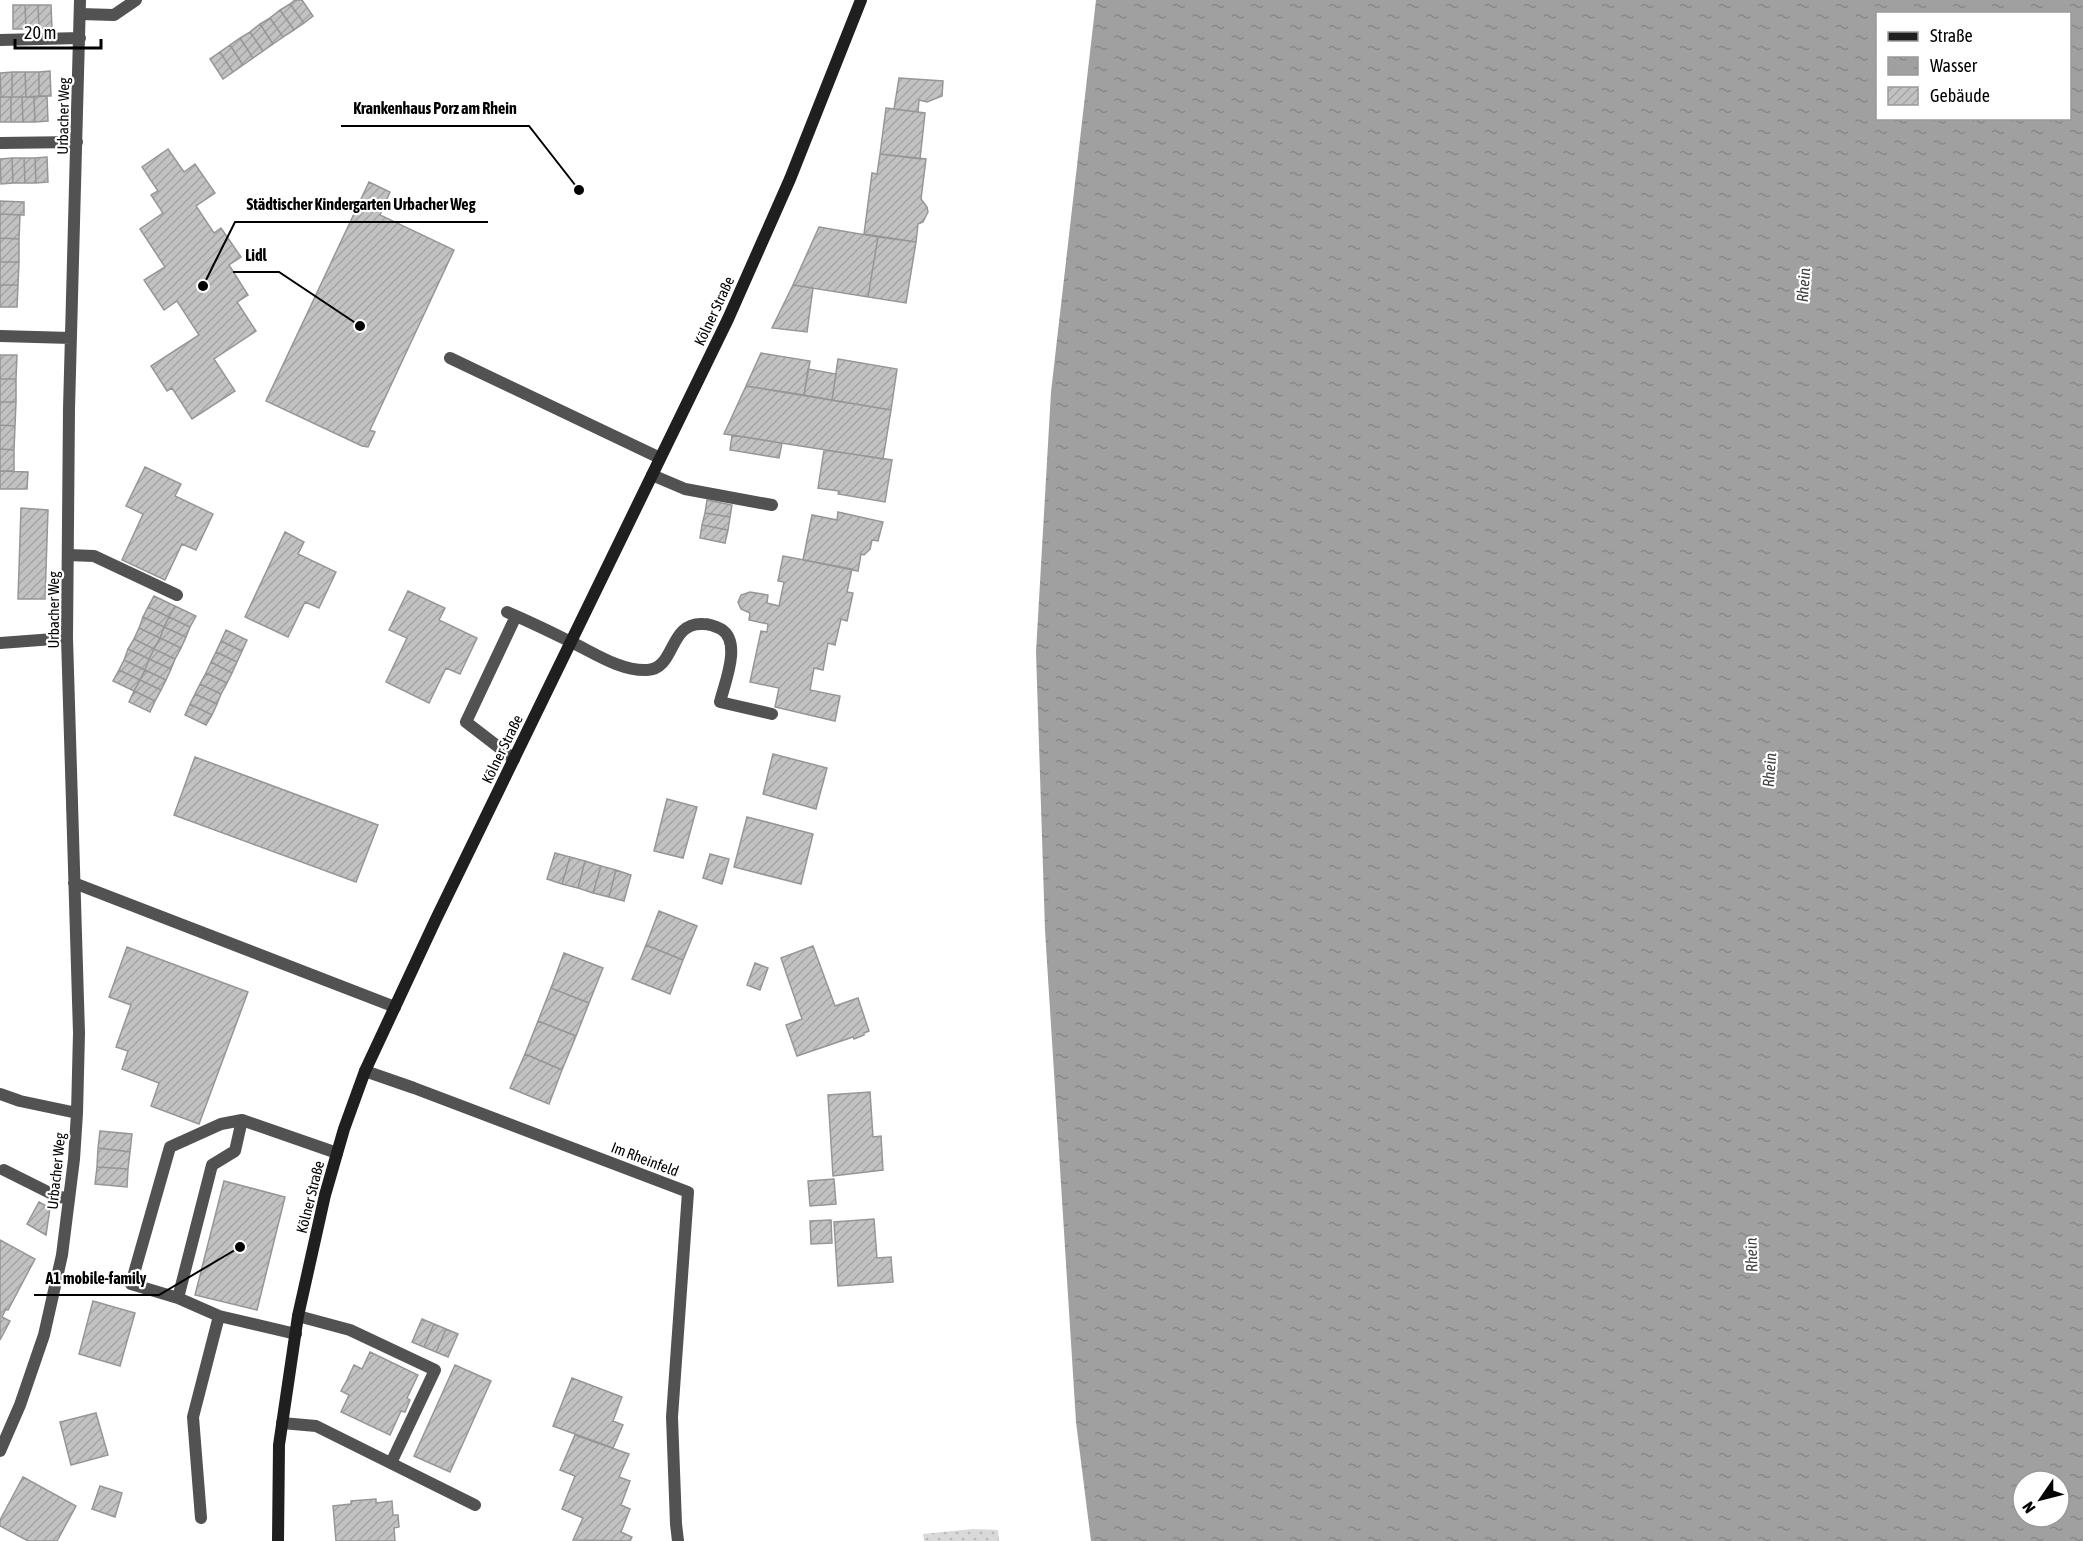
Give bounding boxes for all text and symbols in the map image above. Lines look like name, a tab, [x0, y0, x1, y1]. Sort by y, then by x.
scale bar	[15, 12, 100, 50]
legend	[1876, 12, 2071, 120]
text: 20 m	[24, 22, 56, 43]
text: Straße	[1930, 25, 1973, 46]
text: Wasser	[1930, 55, 1978, 76]
street label: Urbacher Weg	[54, 77, 72, 155]
text: Gebäude	[1930, 85, 1990, 106]
callout: Krankenhaus Porz am Rhein	[341, 92, 529, 126]
text: Krankenhaus Porz am Rhein	[353, 99, 517, 117]
callout: Städtischer Kindergarten Urbacher Weg	[235, 188, 488, 222]
text: Städtischer Kindergarten Urbacher Weg	[246, 195, 476, 213]
callout: Lidl	[233, 238, 279, 272]
text: Lidl	[245, 246, 268, 264]
water label: Rhein	[1793, 267, 1813, 303]
street label: Kölner Straße	[691, 274, 737, 348]
street label: Urbacher Weg	[45, 571, 62, 649]
street label: Kölner Straße	[478, 712, 526, 786]
water label: Rhein	[1759, 752, 1779, 788]
street label: Urbacher Weg	[44, 1131, 69, 1210]
street label: Im Rheinfeld	[609, 1138, 681, 1180]
street label: Kölner Straße	[293, 1159, 327, 1235]
water label: Rhein	[1741, 1237, 1761, 1273]
callout: A1 mobile-family	[34, 1261, 159, 1295]
text: A1 mobile-family	[45, 1269, 147, 1287]
north arrow	[2011, 1469, 2071, 1529]
text: N	[2019, 1499, 2039, 1517]

